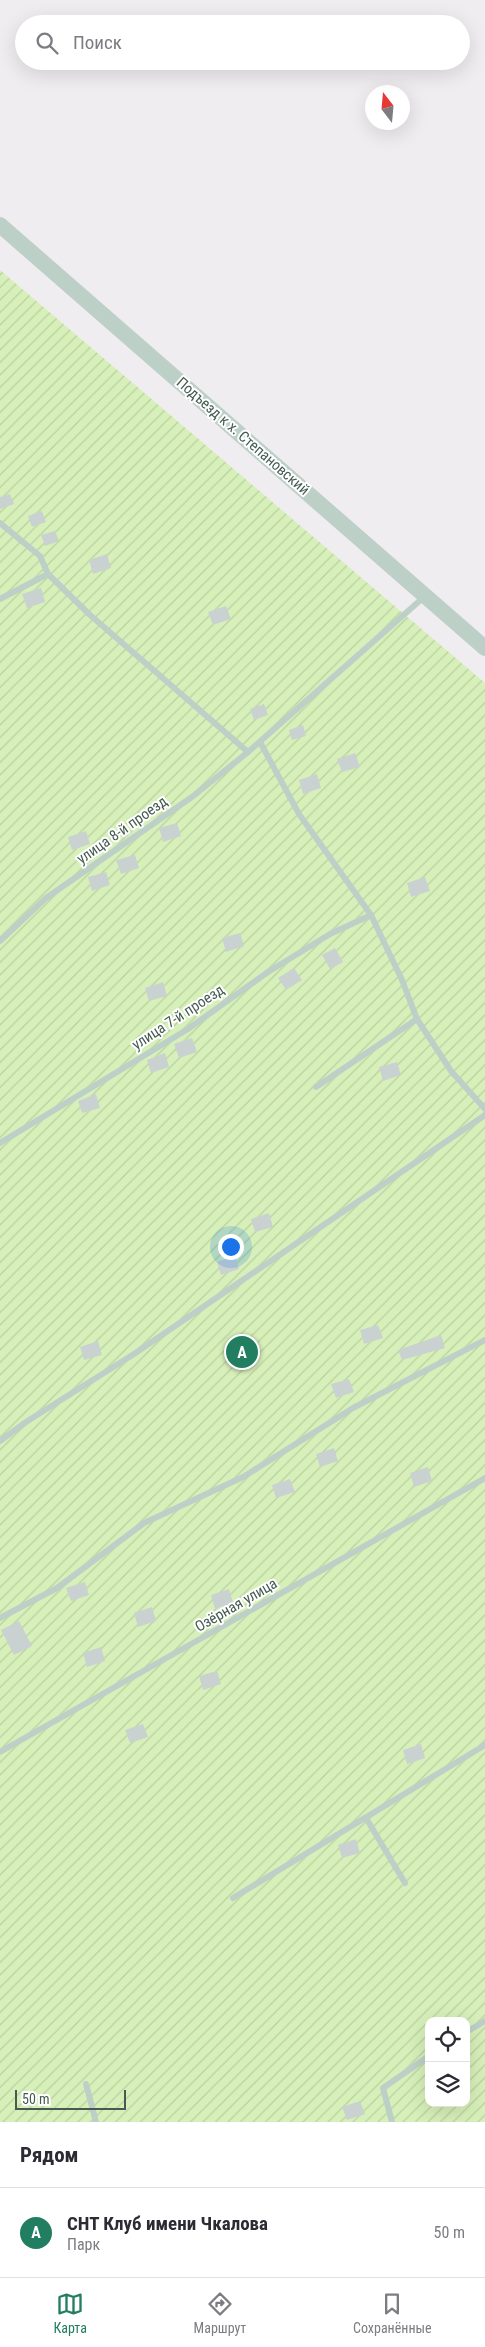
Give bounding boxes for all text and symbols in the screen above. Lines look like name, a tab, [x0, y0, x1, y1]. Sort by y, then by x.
search box	[15, 15, 470, 70]
icon: search	[33, 29, 61, 57]
text: Поиск	[73, 31, 122, 54]
north arrow	[365, 85, 410, 130]
street label: Подъезд к х. Степановский	[173, 373, 313, 499]
street label: улица 8-й проезд	[73, 792, 171, 868]
street label: улица 7-й проезд	[129, 981, 227, 1053]
your location	[218, 1234, 244, 1260]
pin: A	[226, 1333, 258, 1371]
street label: Озёрная улица	[192, 1574, 280, 1636]
map controls	[425, 2017, 470, 2107]
button: locate	[425, 2017, 470, 2062]
button: layers	[425, 2062, 470, 2107]
scale bar	[15, 2087, 126, 2110]
text: 50 m	[22, 2091, 50, 2107]
text: Рядом	[20, 2143, 79, 2167]
text: СНТ Клуб имени Чкалова	[67, 2212, 268, 2235]
text: A	[31, 2223, 41, 2242]
text: 50 m	[433, 2223, 465, 2242]
text: Парк	[67, 2235, 100, 2254]
tab: Карта	[53, 2290, 87, 2336]
tab: Маршрут	[194, 2290, 246, 2336]
tab: Сохранённые	[353, 2290, 432, 2336]

